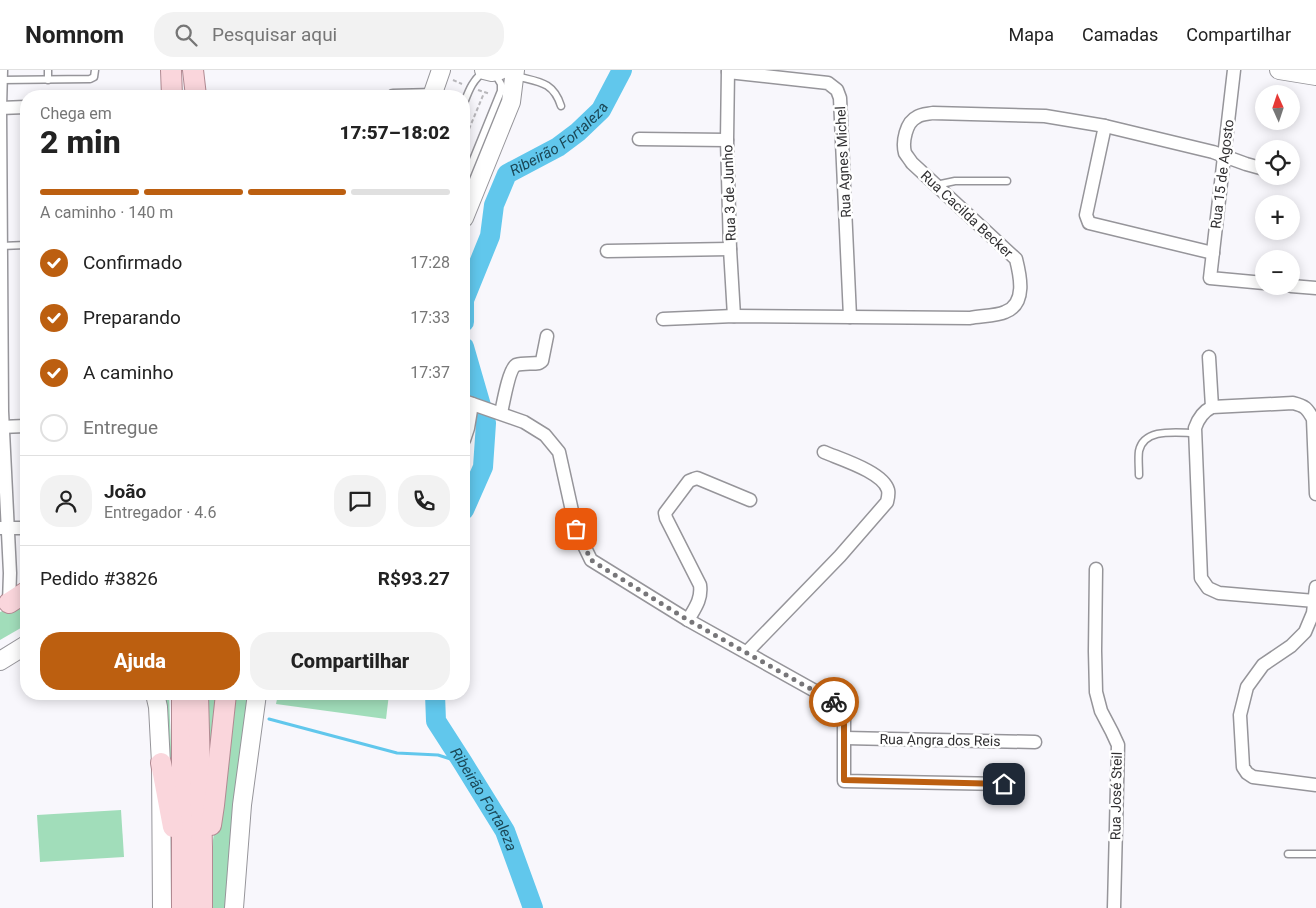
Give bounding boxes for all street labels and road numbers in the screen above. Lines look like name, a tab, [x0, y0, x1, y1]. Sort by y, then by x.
street label: Rua Agnes Michel	[832, 106, 854, 218]
street label: Rua 15 de Agosto	[1207, 118, 1237, 230]
street label: Rua 3 de Junho	[719, 145, 739, 241]
street label: Rua Cacilda Becker	[918, 167, 1016, 261]
street label: Rua Angra dos Reis	[879, 731, 1001, 749]
street label: Rua José Steil	[1107, 752, 1125, 840]

